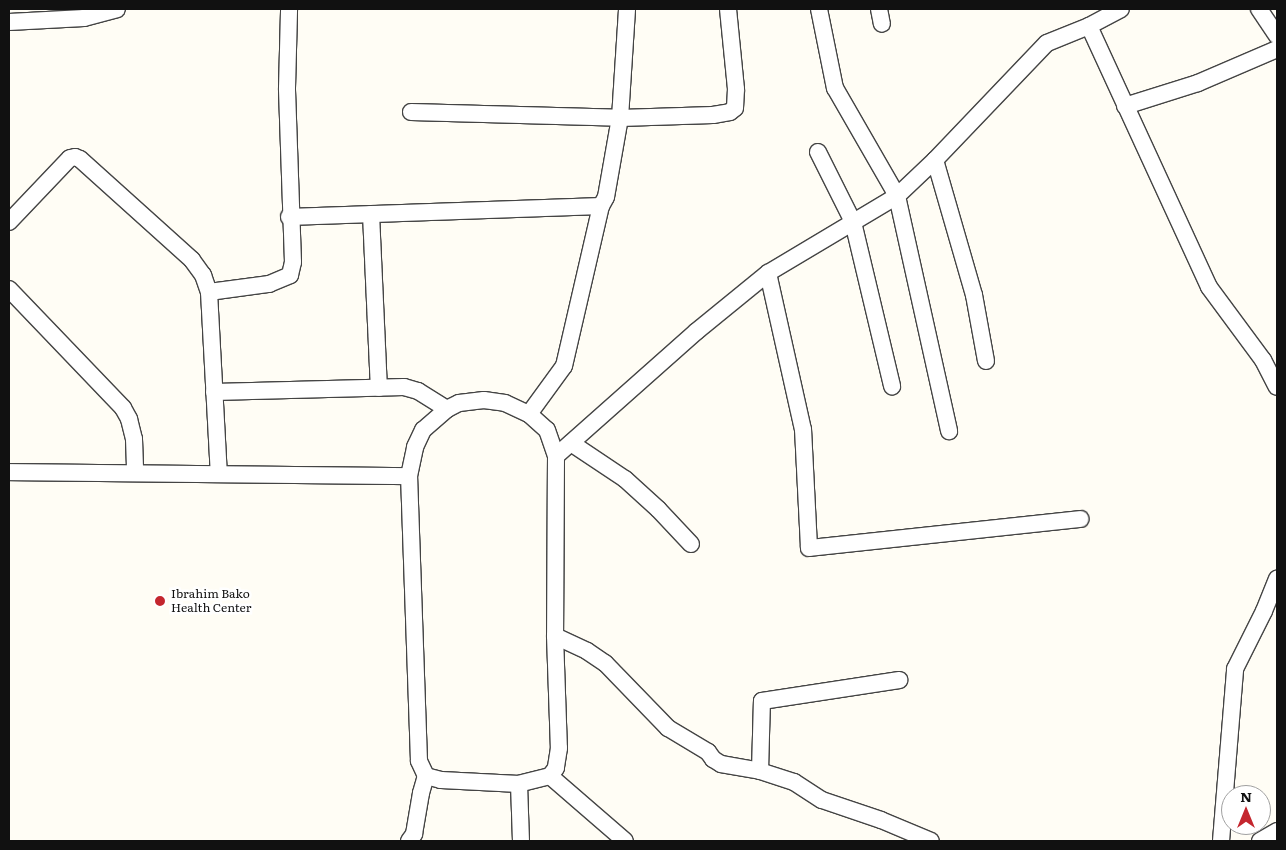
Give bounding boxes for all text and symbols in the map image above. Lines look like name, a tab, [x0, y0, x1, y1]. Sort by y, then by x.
place label: Ibrahim Bako Health Center	[171, 587, 251, 615]
marker: Ibrahim Bako Health Center	[153, 594, 167, 608]
north arrow	[1221, 785, 1271, 835]
text: N	[1240, 786, 1252, 806]

